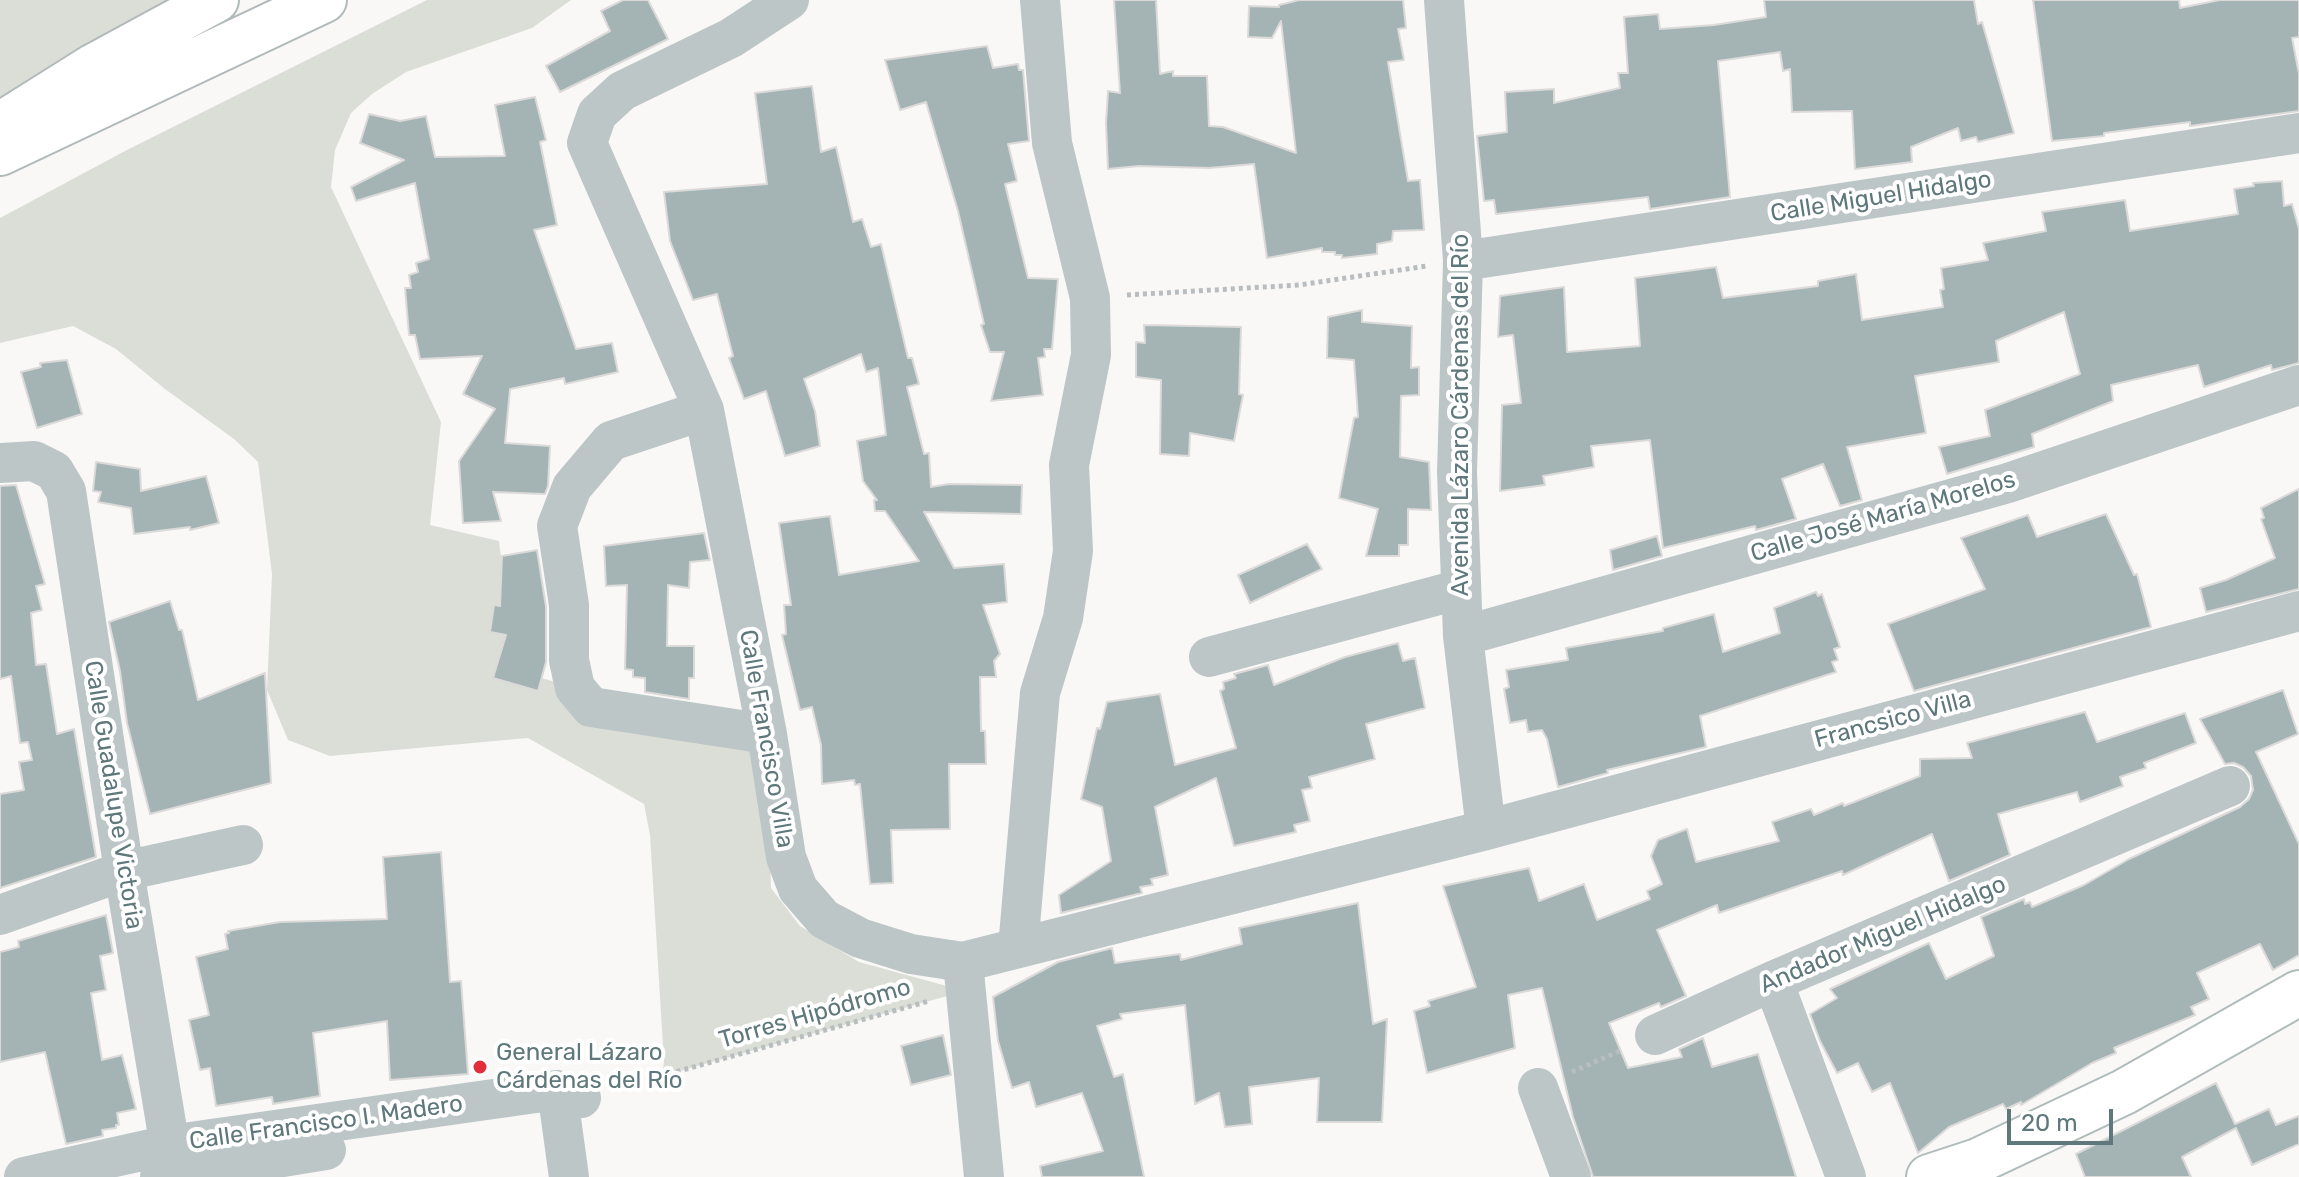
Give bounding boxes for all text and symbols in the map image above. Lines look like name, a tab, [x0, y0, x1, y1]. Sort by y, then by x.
street label: Calle Miguel Hidalgo	[1768, 165, 1994, 229]
street label: Avenida Lázaro Cárdenas del Río	[1447, 234, 1475, 596]
street label: Calle José María Morelos	[1747, 465, 2019, 569]
street label: Calle Francisco Villa	[733, 628, 799, 850]
street label: Calle Guadalupe Victoria	[78, 659, 148, 931]
street label: Francsico Villa	[1812, 685, 1974, 755]
street label: Andador Miguel Hidalgo	[1756, 870, 2010, 1000]
street label: Torres Hipódromo	[716, 973, 914, 1055]
place label: General Lázaro Cárdenas del Río	[496, 1039, 682, 1095]
marker: General Lázaro Cárdenas del Río	[471, 1058, 489, 1076]
street label: Calle Francisco I. Madero	[187, 1090, 465, 1156]
scale bar	[2011, 1093, 2117, 1143]
text: 20 m	[2021, 1109, 2078, 1137]

